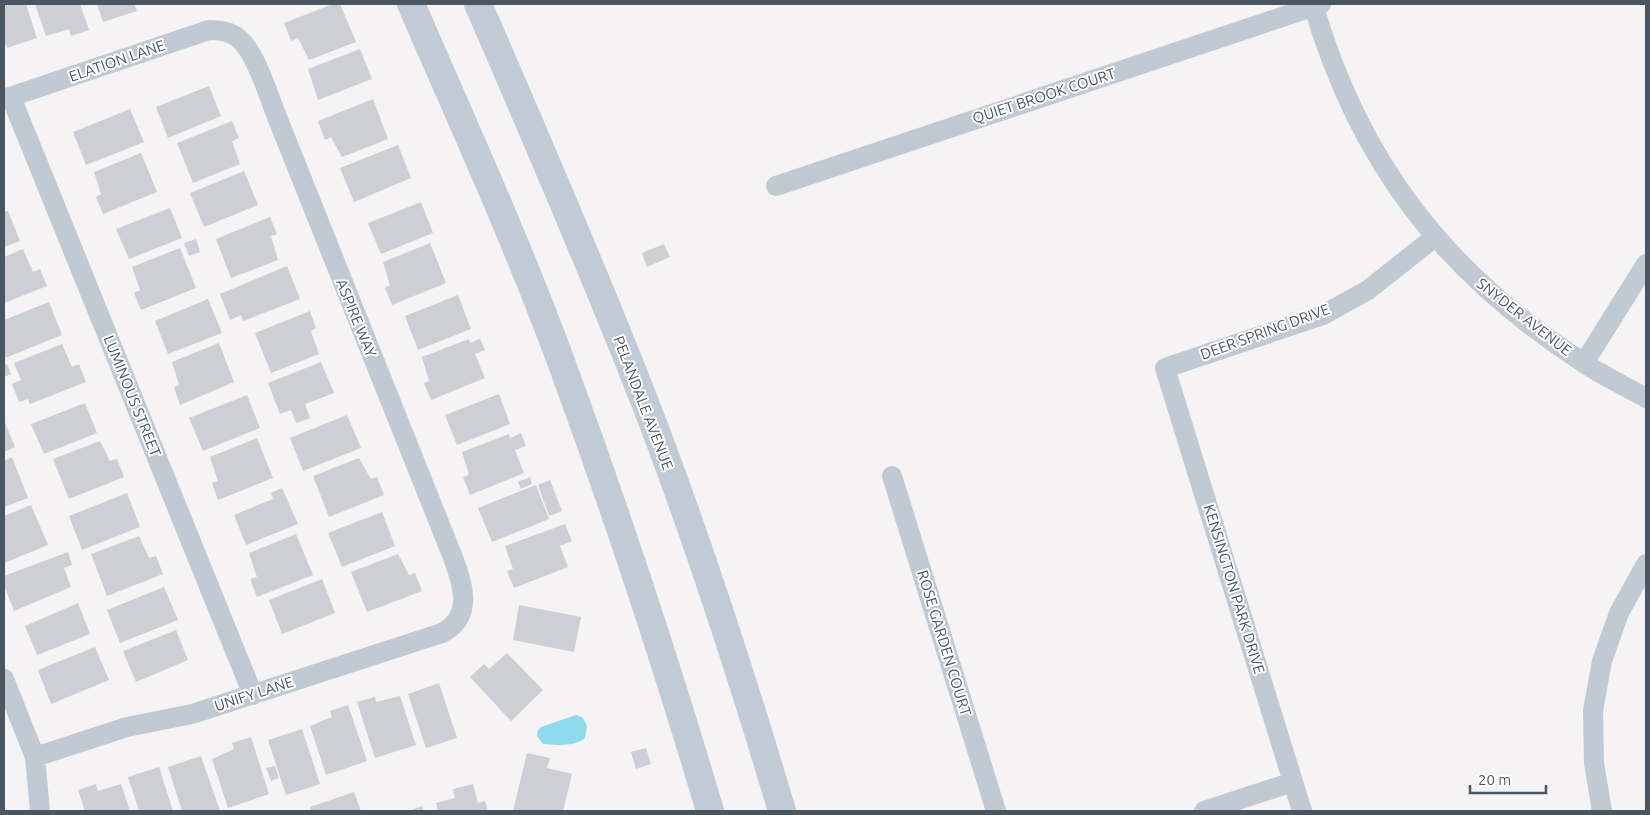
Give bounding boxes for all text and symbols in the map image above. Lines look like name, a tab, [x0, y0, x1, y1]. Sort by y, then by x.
street label: ELATION LANE	[67, 36, 167, 85]
street label: QUIET BROOK COURT	[970, 64, 1118, 127]
street label: SNYDER AVENUE	[1474, 274, 1575, 359]
street label: ASPIRE WAY	[333, 276, 380, 360]
street label: DEER SPRING DRIVE	[1198, 300, 1332, 363]
street label: LUMINOUS STREET	[100, 333, 165, 460]
street label: PELANDALE AVENUE	[610, 334, 677, 472]
street label: KENSINGTON PARK DRIVE	[1201, 502, 1268, 676]
street label: ROSE GARDEN COURT	[914, 568, 975, 718]
street label: UNIFY LANE	[212, 673, 295, 714]
scale bar	[1470, 762, 1546, 794]
text: 20 m	[1478, 771, 1511, 788]

